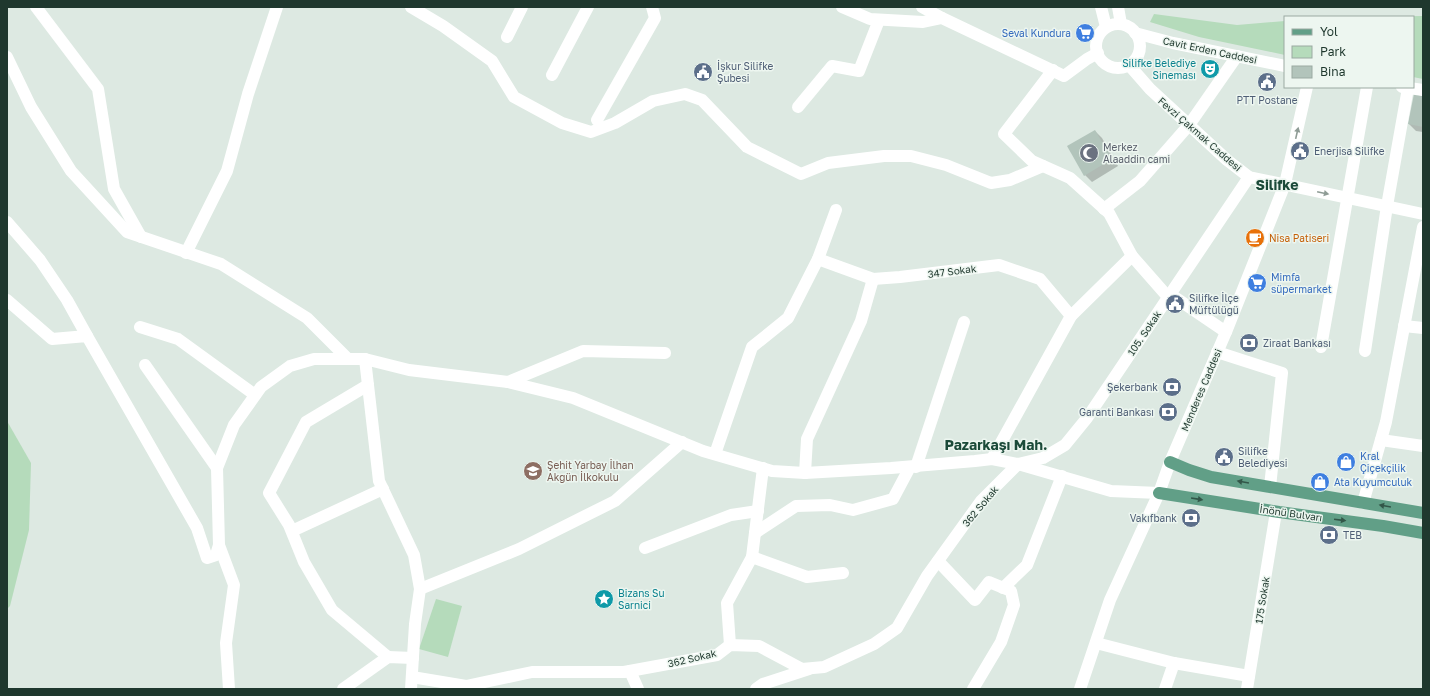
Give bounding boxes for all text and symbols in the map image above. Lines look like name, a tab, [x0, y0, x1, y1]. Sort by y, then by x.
legend	[1284, 16, 1414, 88]
supermarket icon: Seval Kundura	[1074, 22, 1096, 44]
text: Yol	[1320, 24, 1338, 39]
place label: Seval Kundura	[1002, 27, 1071, 39]
street label: Cavit Erden Caddesi	[1162, 34, 1258, 66]
text: Park	[1320, 44, 1346, 59]
place label: Silifke Belediye Sineması	[1122, 57, 1196, 81]
theatre icon: Silifke Belediye Sineması	[1199, 58, 1221, 80]
place label: İşkur Silifke Şubesi	[717, 59, 774, 84]
public building icon: İşkur Silifke Şubesi	[692, 61, 714, 83]
text: Bina	[1320, 64, 1345, 79]
public building icon: PTT Postane	[1256, 71, 1278, 93]
street label: Fevzi Çakmak Caddesi	[1156, 94, 1244, 174]
place label: PTT Postane	[1236, 94, 1298, 106]
one-way arrow	[1294, 126, 1300, 139]
public building icon: Enerjisa Silifke	[1289, 140, 1311, 162]
place label: Merkez Alaaddin cami	[1103, 141, 1170, 165]
mosque icon: Merkez Alaaddin cami	[1078, 142, 1100, 164]
place label: Enerjisa Silifke	[1314, 145, 1385, 157]
district label: Silifke	[1256, 176, 1298, 193]
one-way arrow	[1317, 190, 1329, 196]
cafe icon: Nisa Patiseri	[1244, 227, 1266, 249]
place label: Nisa Patiseri	[1269, 232, 1329, 244]
street label: 347 Sokak	[927, 262, 977, 280]
place label: Mimfa süpermarket	[1271, 271, 1332, 295]
supermarket icon: Mimfa süpermarket	[1246, 272, 1268, 294]
place label: Silifke İlçe Müftülüğü	[1189, 291, 1239, 316]
public building icon: Silifke İlçe Müftülüğü	[1164, 293, 1186, 315]
street label: 105. Sokak	[1125, 308, 1164, 358]
bank icon: Ziraat Bankası	[1238, 332, 1260, 354]
place label: Ziraat Bankası	[1263, 337, 1331, 349]
street label: Menderes Caddesi	[1178, 347, 1224, 433]
bank icon: Şekerbank	[1161, 376, 1183, 398]
place label: Şekerbank	[1107, 381, 1158, 393]
bank icon: Garanti Bankası	[1157, 401, 1179, 423]
place label: Garanti Bankası	[1079, 406, 1154, 418]
district label: Pazarkaşı Mah.	[945, 436, 1047, 453]
place label: Silifke Belediyesi	[1238, 445, 1287, 469]
public building icon: Silifke Belediyesi	[1213, 446, 1235, 468]
place label: Kral Çiçekçilik	[1360, 450, 1406, 474]
shop icon: Kral Çiçekçilik	[1335, 451, 1357, 473]
place label: Şehit Yarbay İlhan Akgün İlkokulu	[547, 458, 634, 483]
school or university icon: Şehit Yarbay İlhan Akgün İlkokulu	[522, 460, 544, 482]
shop icon: Ata Kuyumculuk	[1309, 471, 1331, 493]
place label: Ata Kuyumculuk	[1334, 476, 1412, 488]
one-way arrow	[1236, 479, 1249, 485]
street label: 362 Sokak	[960, 483, 1001, 529]
one-way arrow	[1191, 496, 1203, 502]
street label: İnönü Bulvarı	[1259, 502, 1323, 523]
one-way arrow	[1378, 503, 1391, 509]
bank icon: Vakıfbank	[1180, 507, 1202, 529]
place label: Vakıfbank	[1130, 512, 1177, 524]
one-way arrow	[1334, 517, 1346, 523]
bank icon: TEB	[1318, 524, 1340, 546]
place label: TEB	[1343, 529, 1362, 541]
street label: 175 Sokak	[1252, 575, 1272, 624]
place label: Bizans Su Sarnici	[618, 587, 665, 611]
place icon: Bizans Su Sarnici	[593, 588, 615, 610]
street label: 362 Sokak	[667, 647, 718, 669]

